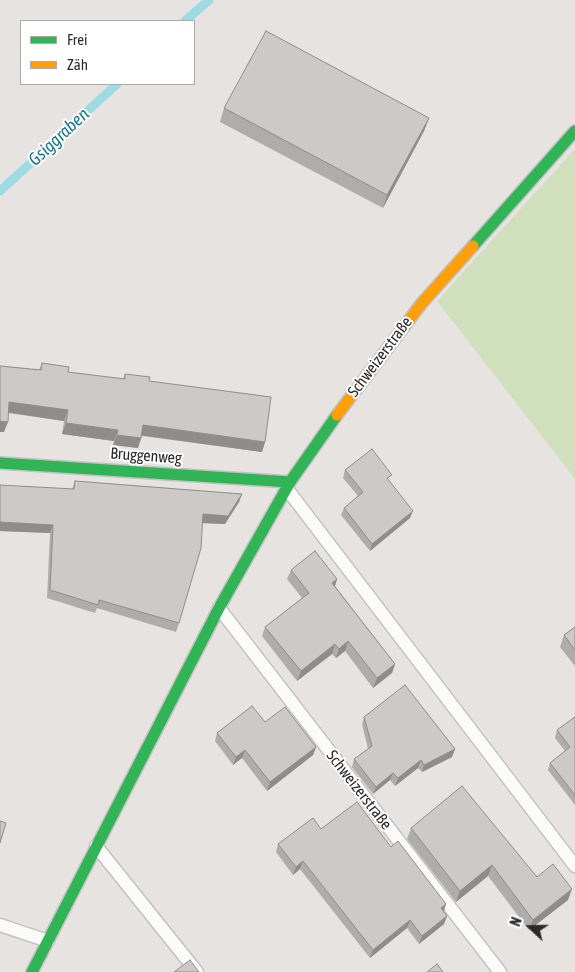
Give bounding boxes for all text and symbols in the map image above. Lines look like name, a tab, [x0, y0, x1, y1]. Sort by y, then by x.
legend	[20, 20, 195, 85]
text: Frei	[67, 31, 87, 48]
text: Zäh	[67, 56, 88, 73]
water label: Gsiggraben	[24, 103, 94, 171]
street label: Schweizerstraße	[344, 313, 416, 401]
street label: Bruggenweg	[110, 444, 182, 468]
street label: Schweizerstraße	[322, 747, 396, 833]
north arrow	[505, 902, 555, 952]
text: N	[507, 915, 525, 928]

